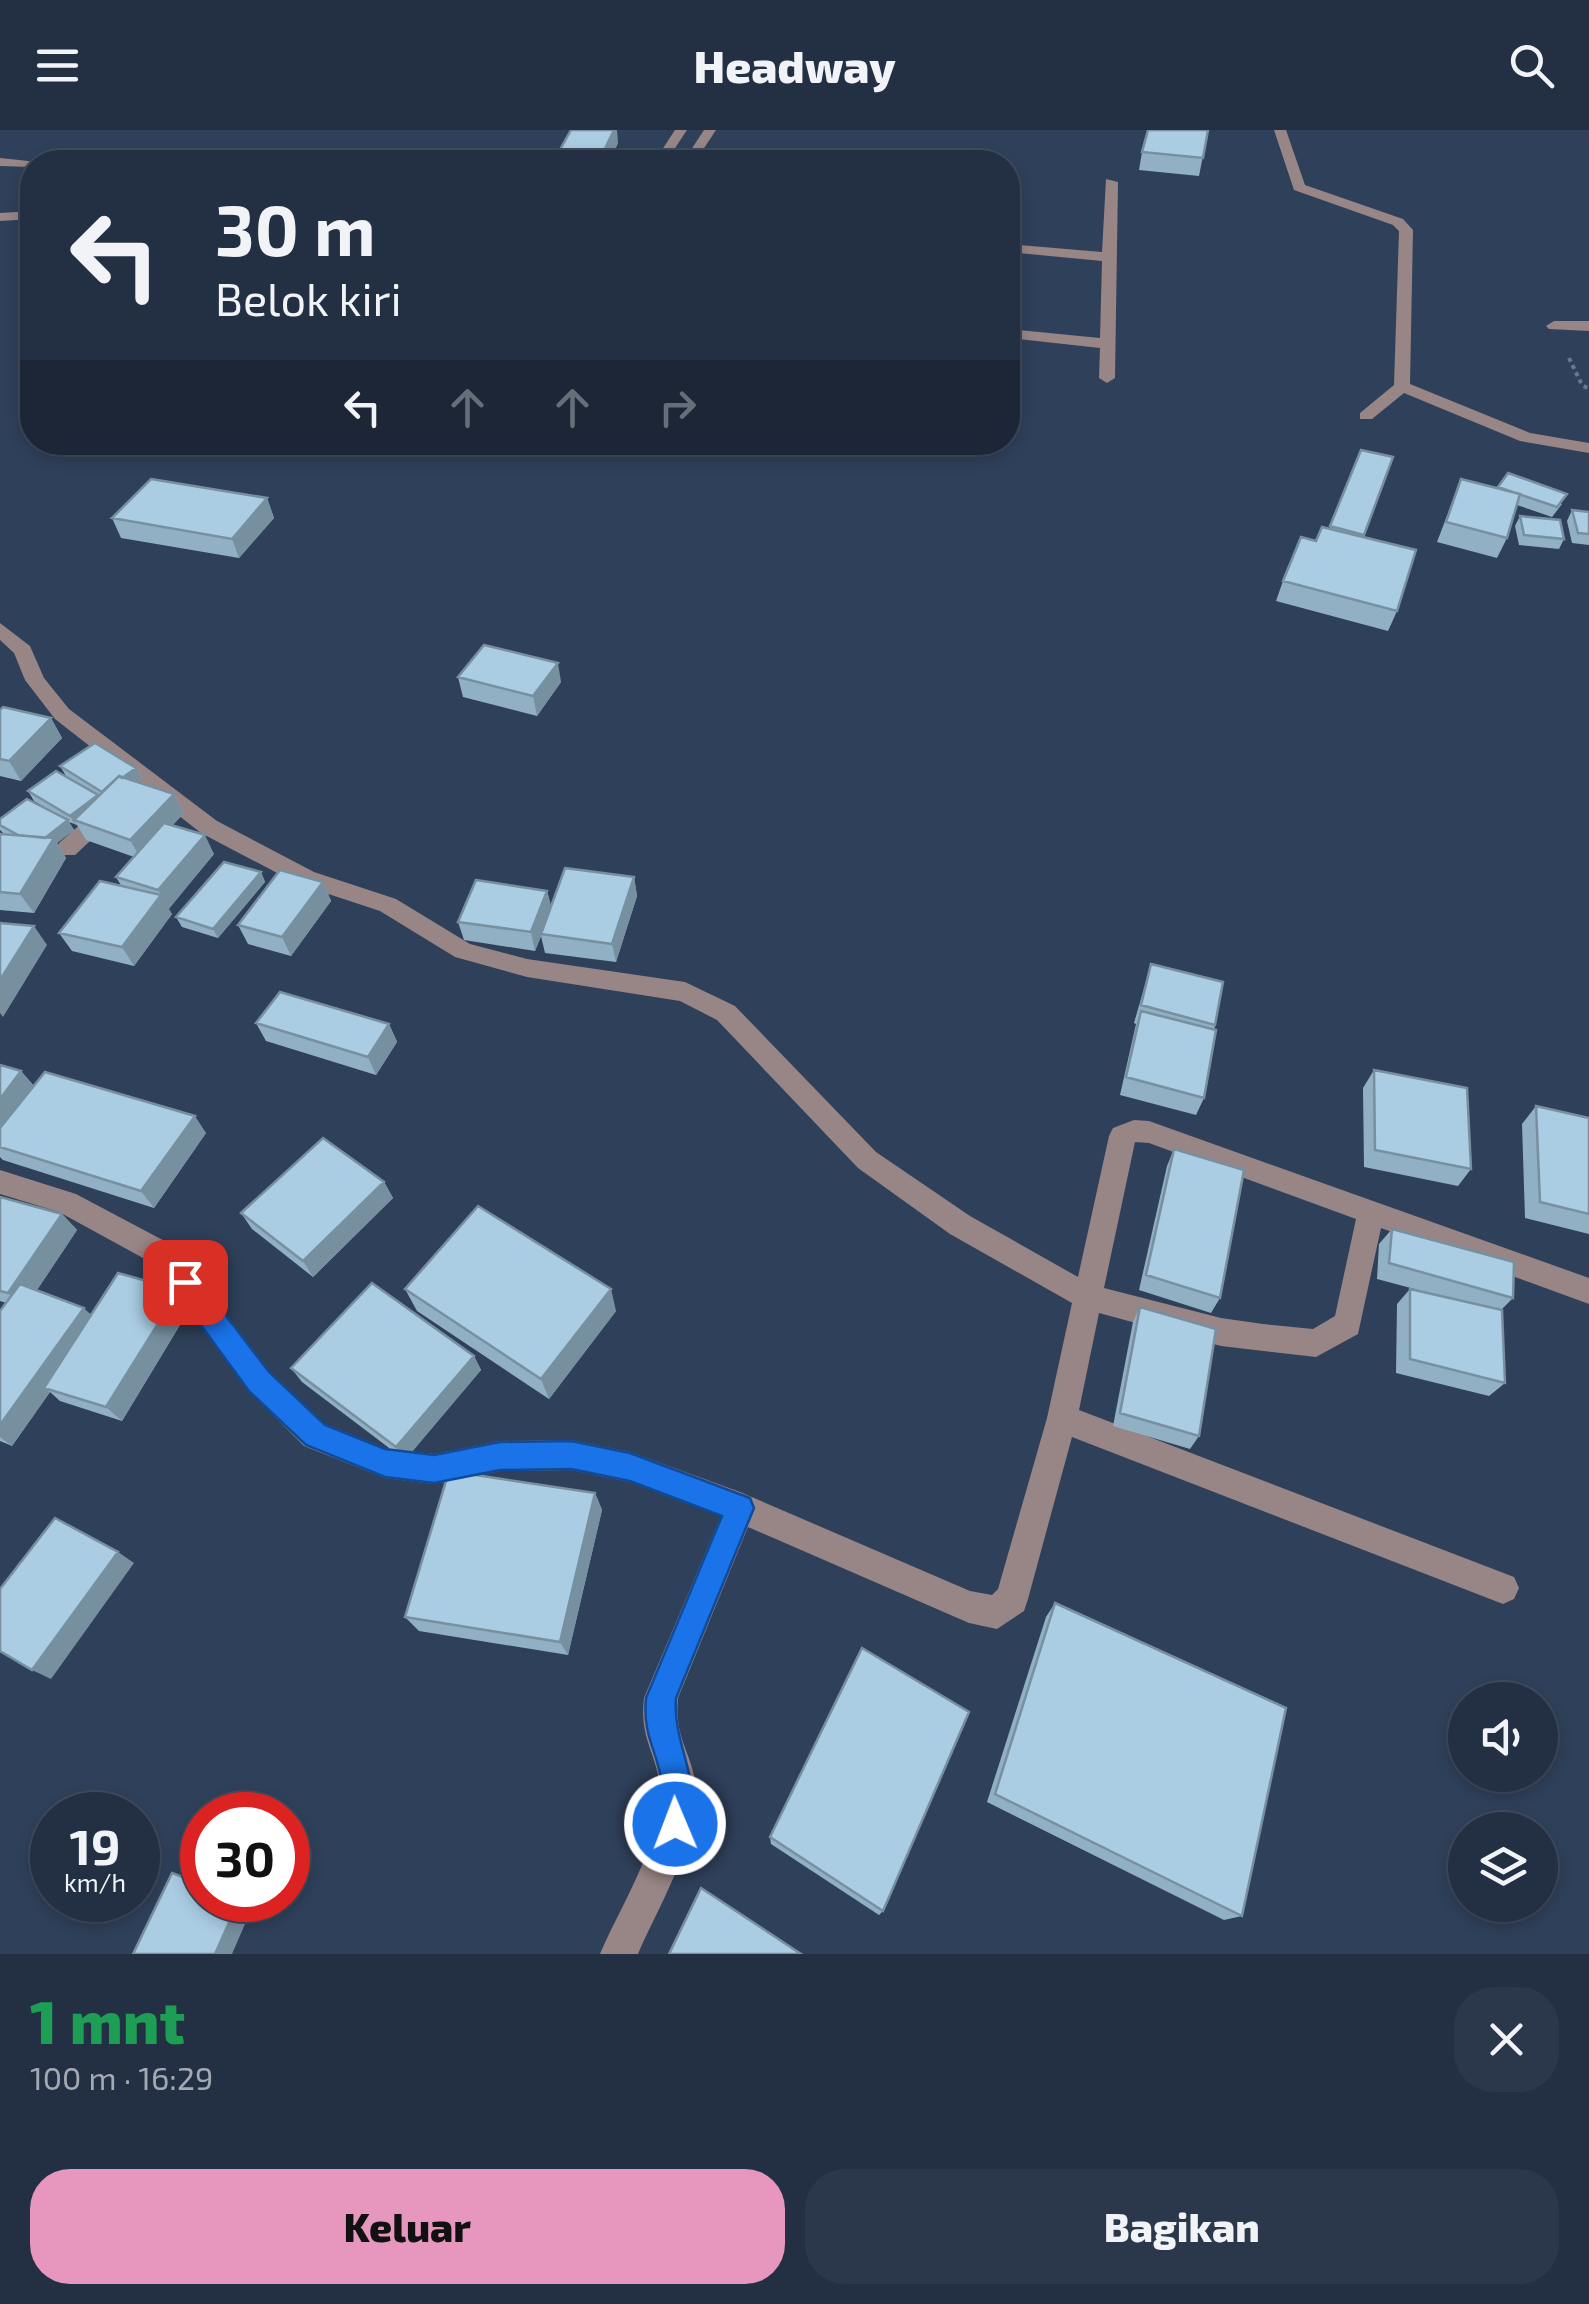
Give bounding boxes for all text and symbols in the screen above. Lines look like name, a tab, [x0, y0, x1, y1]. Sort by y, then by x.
icon: menu	[30, 38, 85, 93]
text: Headway	[693, 38, 896, 92]
icon: search	[1504, 38, 1559, 93]
text: 30 m	[215, 186, 376, 270]
icon: left	[50, 190, 180, 320]
text: Belok kiri	[215, 271, 402, 325]
icon: left	[335, 380, 390, 435]
icon: ahead	[440, 380, 495, 435]
icon: ahead	[545, 380, 600, 435]
icon: right	[650, 380, 705, 435]
pin	[143, 1240, 228, 1325]
icon: arrive	[158, 1255, 213, 1310]
map controls	[1448, 1682, 1558, 1922]
button: sound	[1448, 1682, 1558, 1792]
position arrow	[623, 1772, 727, 1876]
speed limit sign: 30	[180, 1792, 310, 1922]
button: layers	[1448, 1812, 1558, 1922]
text: 19	[69, 1815, 121, 1875]
text: km/h	[64, 1867, 126, 1897]
text: 1 mnt	[30, 1984, 185, 2056]
button: close	[1454, 1987, 1559, 2092]
text: 100 m · 16:29	[30, 2058, 213, 2096]
button: Keluar	[30, 2169, 785, 2284]
button: Bagikan	[805, 2169, 1559, 2284]

